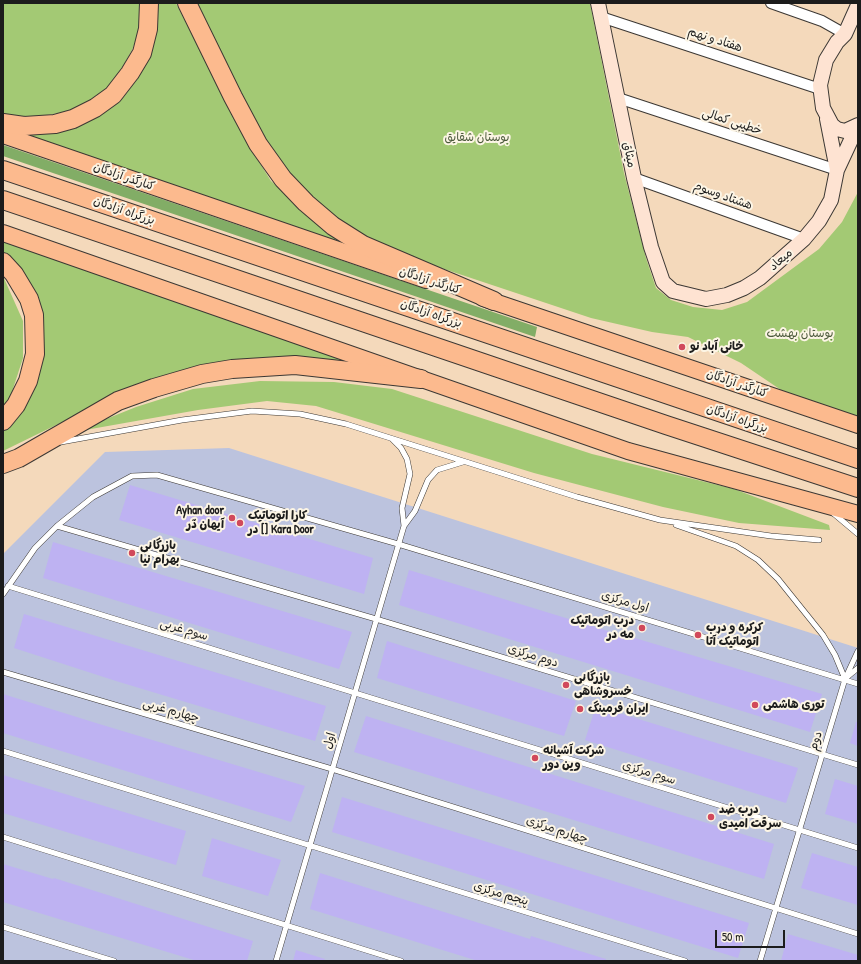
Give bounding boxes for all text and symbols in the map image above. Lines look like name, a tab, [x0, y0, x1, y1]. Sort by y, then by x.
street label: هفتاد و نهم	[686, 24, 744, 56]
street label: خطیبی کمالی	[700, 106, 764, 138]
park label: بوستان شقایق	[444, 131, 510, 145]
street label: میثاق	[619, 141, 639, 169]
street label: کنارگذر آزادگان	[91, 160, 157, 194]
street label: هشتاد وسوم	[692, 179, 754, 213]
street label: بزرگراه آزادگان	[91, 194, 157, 228]
street label: میعاد	[766, 246, 796, 274]
street label: کنارگذر آزادگان	[397, 264, 463, 298]
street label: بزرگراه آزادگان	[398, 297, 464, 331]
park label: بوستان بهشت	[766, 327, 834, 341]
place label: خانی آباد نو	[690, 340, 743, 354]
marker: خانی آباد نو	[677, 342, 687, 352]
street label: کنارگذر آزادگان	[704, 367, 770, 401]
street label: بزرگراه آزادگان	[704, 402, 770, 436]
place label: Ayhan door آیهان دٌر	[176, 504, 224, 532]
place label: کارا اتوماتیک در [] Kara Door	[248, 509, 314, 537]
marker: Ayhan door آیهان دٌر	[227, 513, 237, 523]
marker: کارا اتوماتیک در [] Kara Door	[235, 518, 245, 528]
place label: بازرگانی بهرام نیا	[140, 539, 179, 567]
marker: بازرگانی بهرام نیا	[127, 548, 137, 558]
street label: اول مرکزی	[600, 588, 650, 616]
place label: درب اتوماتیک مه در	[570, 614, 634, 642]
street label: سوم غربی	[158, 616, 210, 644]
place label: کرکره و درب اتوماتیک آتا	[706, 621, 763, 649]
marker: درب اتوماتیک مه در	[637, 623, 647, 633]
marker: کرکره و درب اتوماتیک آتا	[693, 630, 703, 640]
street label: دوم مرکزی	[506, 642, 560, 670]
place label: بازرگانی خسروشاهی	[574, 671, 632, 699]
marker: بازرگانی خسروشاهی	[561, 680, 571, 690]
street label: چهارم غربی	[141, 696, 201, 726]
place label: توری هاشمی	[763, 698, 824, 712]
marker: توری هاشمی	[750, 700, 760, 710]
place label: ایران فرمینگ	[588, 702, 648, 716]
marker: ایران فرمینگ	[575, 704, 585, 714]
street label: دوم	[806, 730, 826, 752]
street label: اول	[321, 731, 339, 751]
place label: شرکت آشیانه وین دور	[543, 744, 604, 772]
marker: شرکت آشیانه وین دور	[530, 753, 540, 763]
street label: سوم مرکزی	[621, 758, 677, 788]
place label: درب ضد سرقت امیدی	[719, 803, 781, 831]
marker: درب ضد سرقت امیدی	[706, 812, 716, 822]
street label: چهارم مرکزی	[524, 813, 590, 847]
street label: پنجم مرکزی	[472, 879, 530, 909]
scale bar	[717, 922, 787, 948]
text: 50 m	[722, 928, 743, 945]

